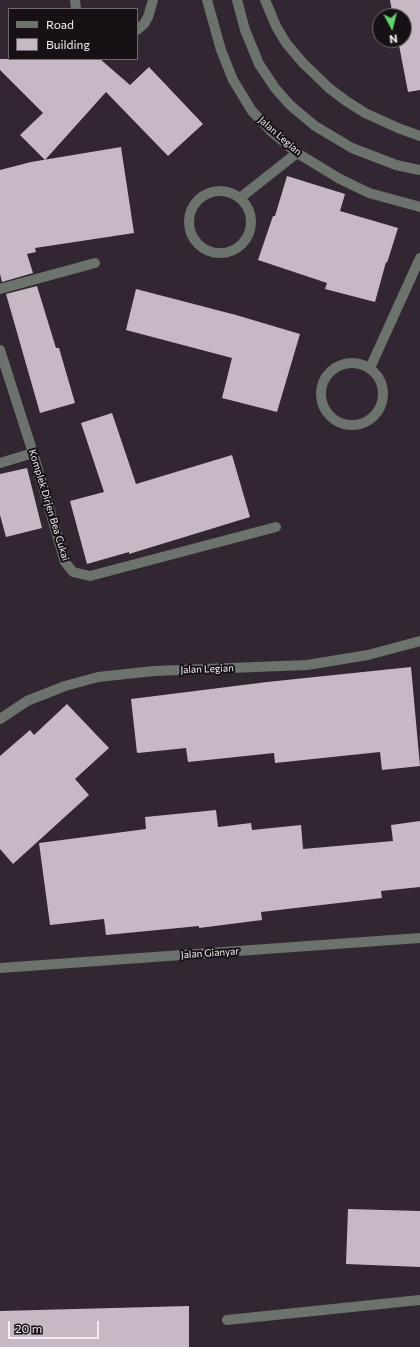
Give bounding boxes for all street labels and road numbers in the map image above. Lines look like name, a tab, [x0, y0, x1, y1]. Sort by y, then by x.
street label: Jalan Legian	[256, 114, 304, 158]
street label: Komplek Dirjen Bea Cukai	[26, 448, 72, 562]
street label: Jalan Legian	[180, 662, 234, 676]
street label: Jalan Gianyar	[180, 945, 240, 961]

